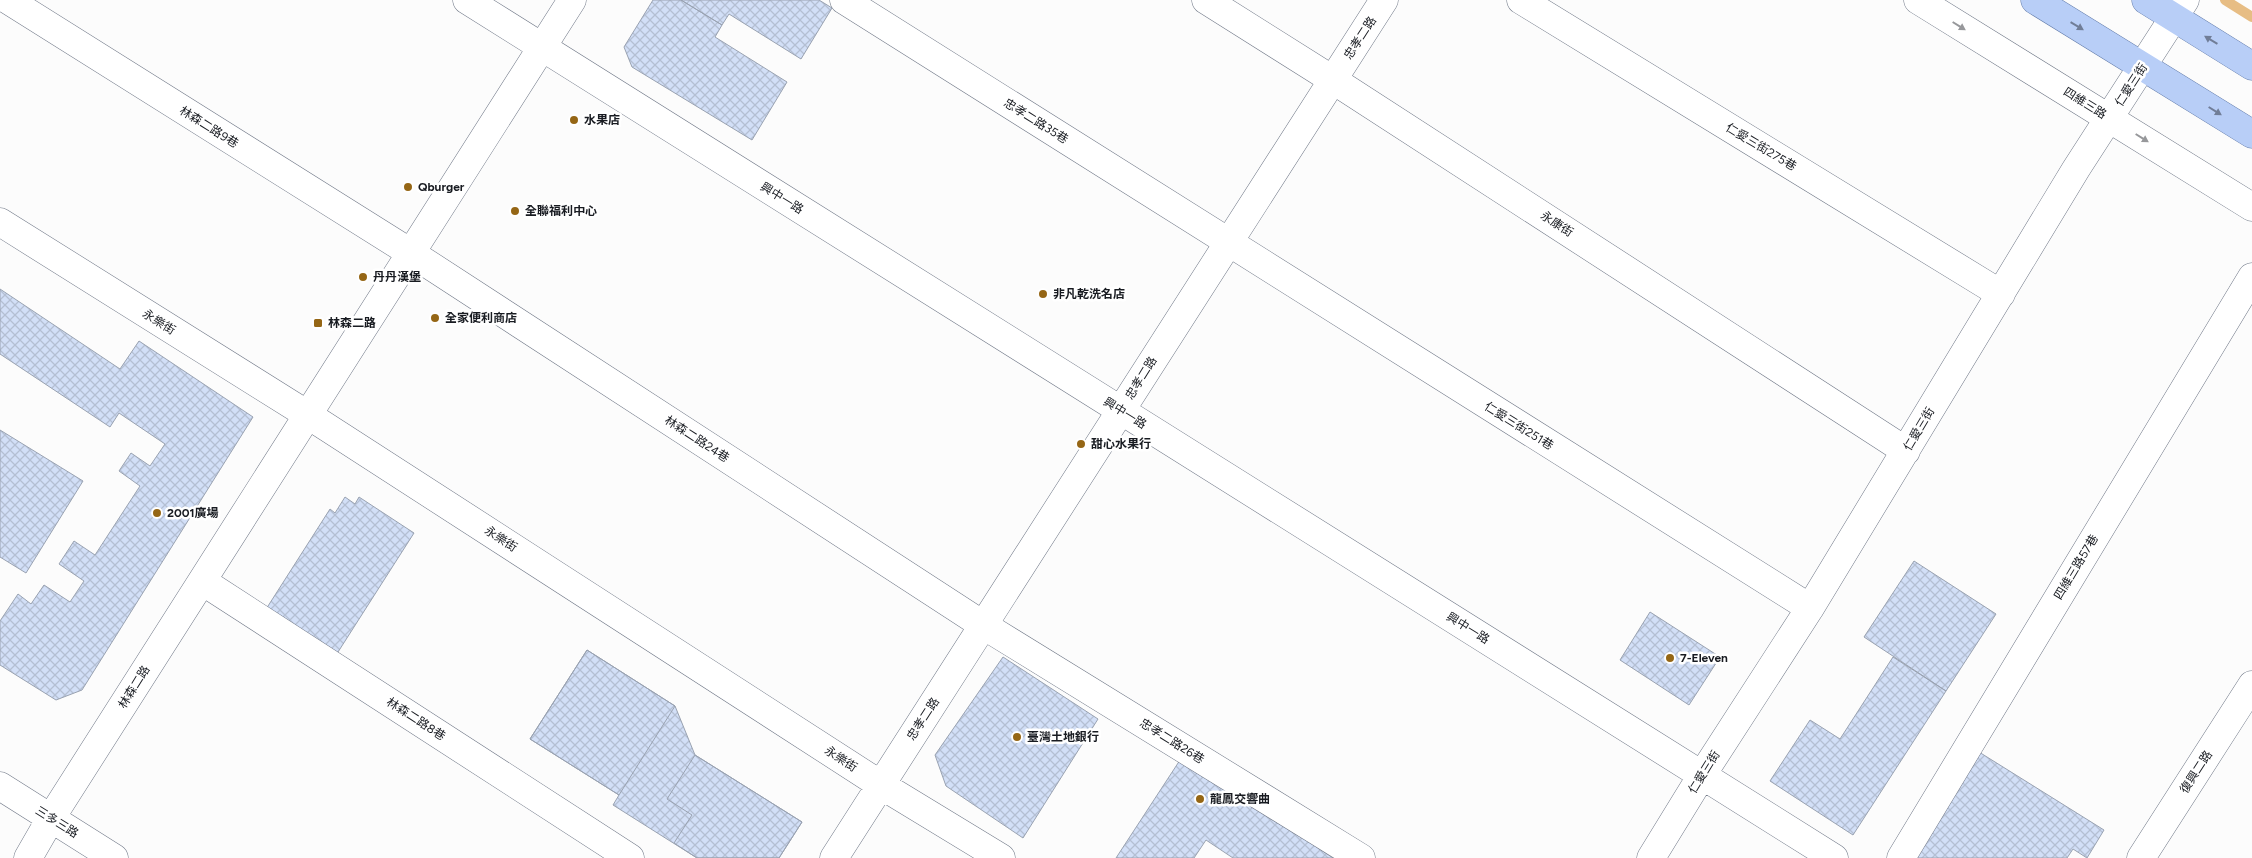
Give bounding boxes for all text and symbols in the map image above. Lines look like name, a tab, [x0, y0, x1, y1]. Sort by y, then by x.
street label: 忠孝二路	[1341, 14, 1379, 62]
one-way arrow	[1953, 21, 1966, 30]
one-way arrow	[2070, 21, 2083, 30]
one-way arrow	[2204, 35, 2217, 45]
street label: 仁愛三街	[2112, 61, 2150, 109]
street label: 四維三路	[2061, 84, 2109, 122]
street label: 忠孝二路35巷	[1001, 96, 1071, 146]
street label: 林森二路9巷	[177, 103, 241, 151]
one-way arrow	[2208, 107, 2221, 116]
place label: 水果店	[584, 113, 620, 127]
marker: 水果店	[568, 114, 580, 126]
street label: 仁愛三街275巷	[1723, 120, 1799, 174]
one-way arrow	[2136, 134, 2149, 143]
street label: 興中一路	[758, 179, 806, 217]
place label: Qburger	[418, 180, 465, 194]
marker: Qburger	[402, 181, 414, 193]
place label: 全聯福利中心	[525, 204, 597, 218]
marker: 全聯福利中心	[509, 205, 521, 217]
street label: 永康街	[1538, 208, 1576, 240]
place label: 丹丹漢堡	[373, 270, 421, 284]
marker: 丹丹漢堡	[357, 271, 369, 283]
place label: 非凡乾洗名店	[1053, 287, 1125, 301]
marker: 非凡乾洗名店	[1037, 288, 1049, 300]
street label: 永樂街	[140, 307, 178, 337]
place label: 全家便利商店	[445, 311, 517, 325]
marker: 全家便利商店	[429, 312, 441, 324]
place label: 林森二路	[328, 316, 376, 330]
marker: 林森二路	[312, 317, 324, 329]
street label: 忠孝二路	[1122, 354, 1160, 402]
street label: 興中一路	[1101, 394, 1149, 432]
street label: 仁愛三街251巷	[1482, 399, 1556, 453]
street label: 仁愛三街	[1901, 405, 1937, 453]
street label: 林森二路24巷	[662, 413, 732, 465]
place label: 甜心水果行	[1091, 437, 1151, 451]
marker: 甜心水果行	[1075, 438, 1087, 450]
place label: 2001廣場	[167, 506, 219, 520]
marker: 2001廣場	[151, 507, 163, 519]
street label: 永樂街	[482, 523, 520, 555]
street label: 四維三路57巷	[2051, 532, 2101, 602]
street label: 興中一路	[1444, 609, 1492, 647]
place label: 7-Eleven	[1680, 651, 1728, 665]
marker: 7-Eleven	[1664, 652, 1676, 664]
street label: 林森二路	[115, 663, 153, 711]
street label: 林森二路8巷	[384, 695, 448, 743]
street label: 忠孝二路	[904, 695, 942, 743]
street label: 忠孝二路26巷	[1137, 716, 1207, 766]
place label: 臺灣土地銀行	[1027, 730, 1099, 744]
marker: 臺灣土地銀行	[1011, 731, 1023, 743]
street label: 永樂街	[822, 743, 860, 775]
street label: 仁愛三街	[1685, 748, 1723, 796]
street label: 復興二路	[2177, 748, 2215, 796]
place label: 龍鳳交響曲	[1210, 792, 1270, 806]
marker: 龍鳳交響曲	[1194, 793, 1206, 805]
street label: 三多三路	[33, 803, 81, 841]

